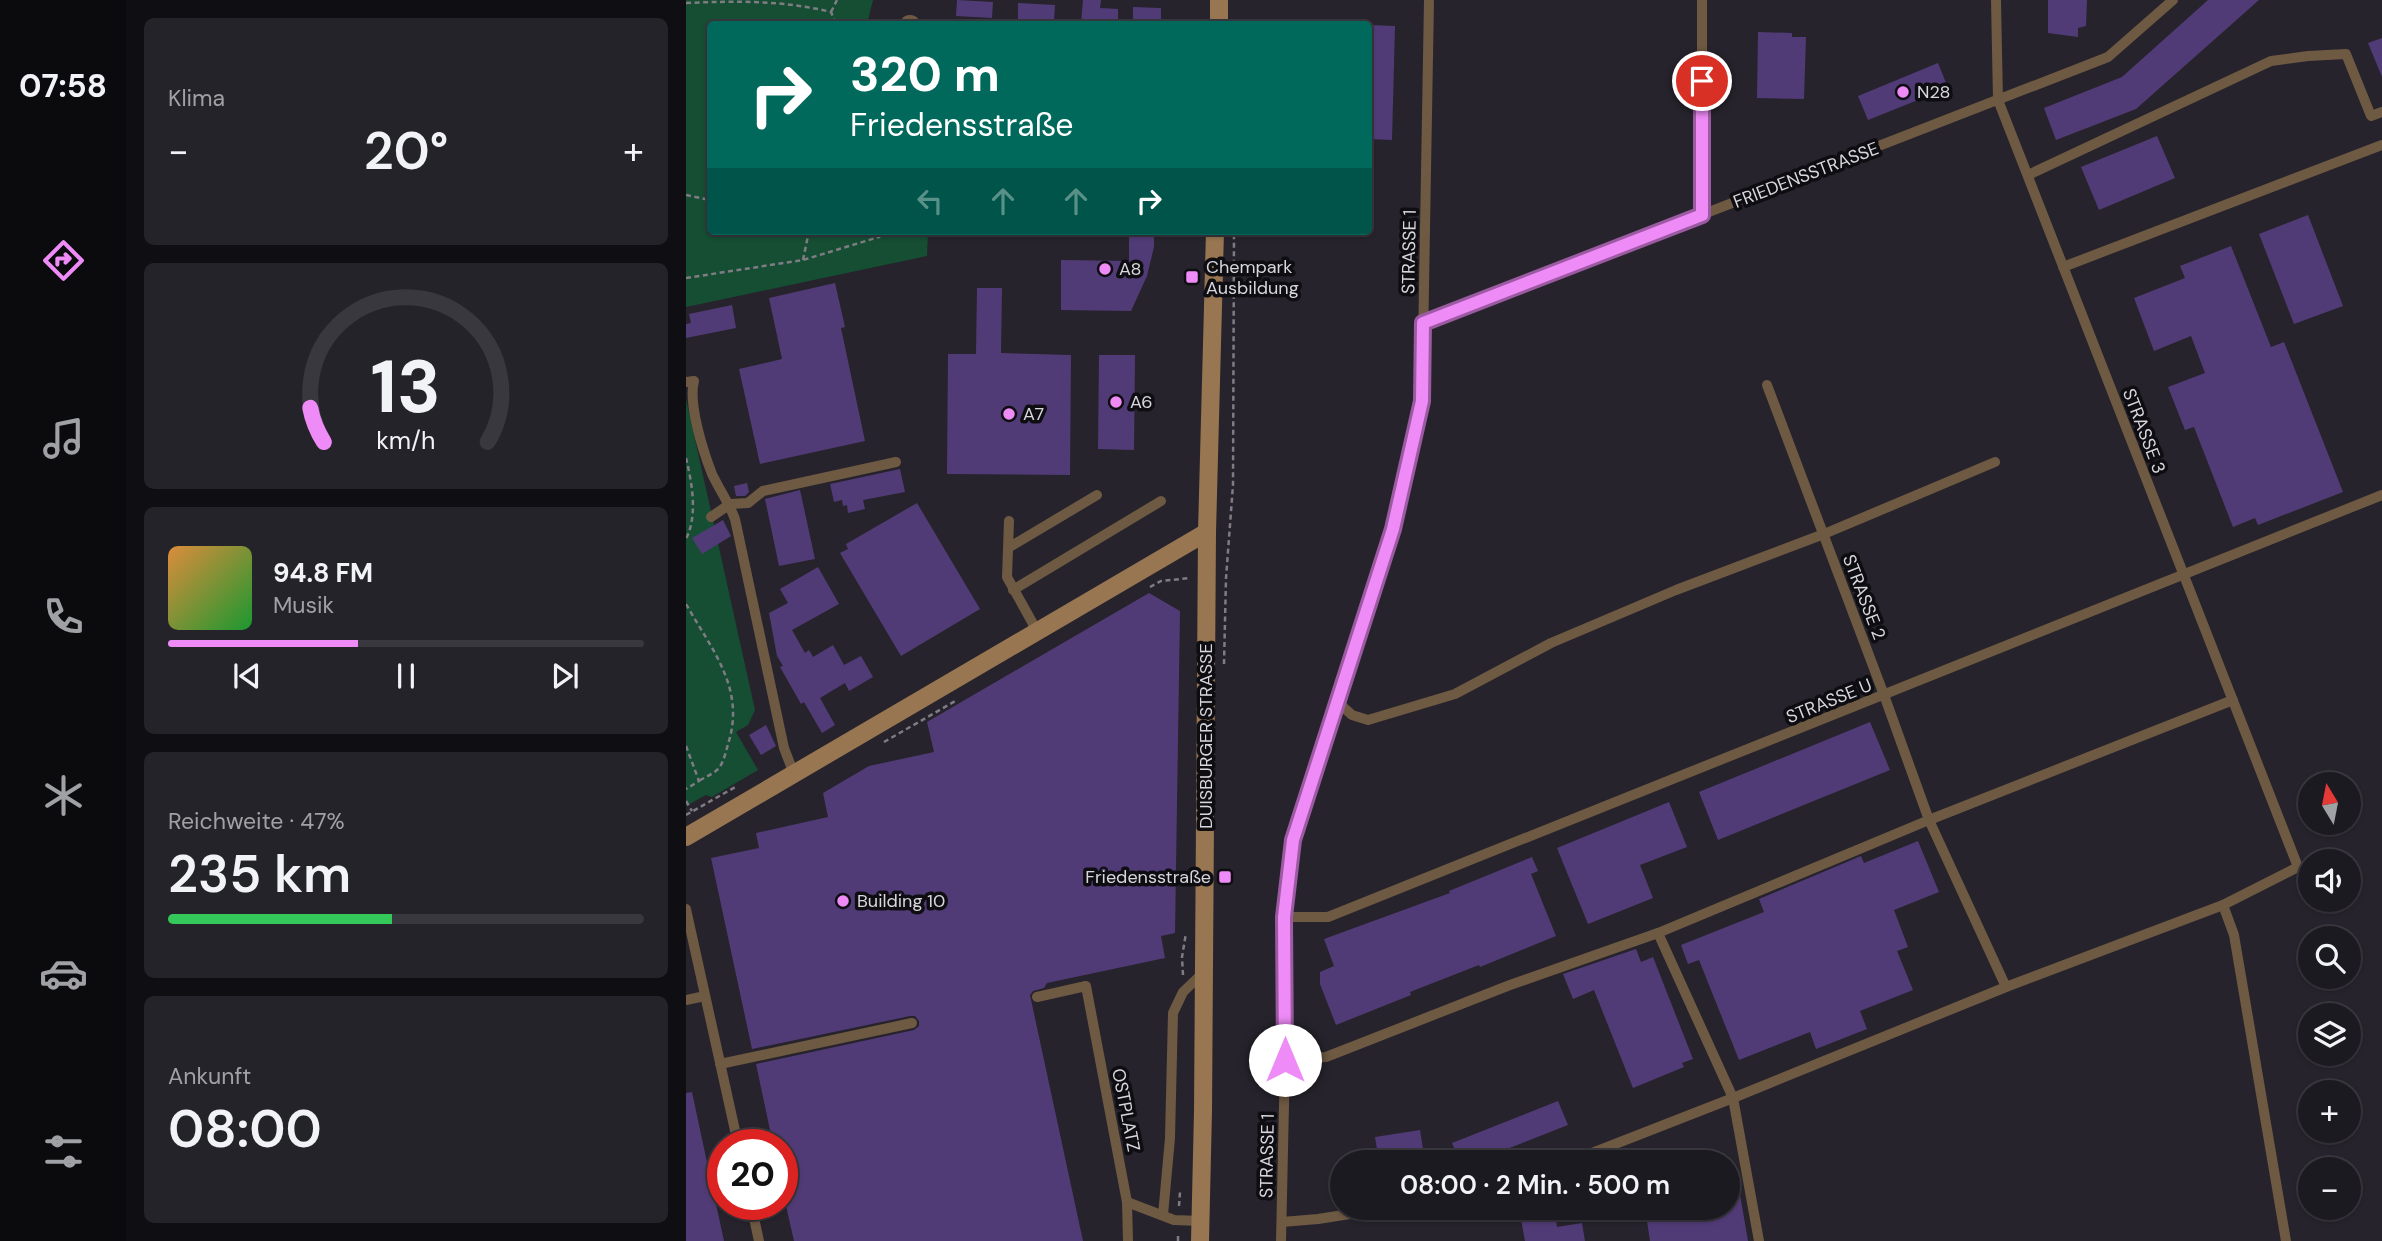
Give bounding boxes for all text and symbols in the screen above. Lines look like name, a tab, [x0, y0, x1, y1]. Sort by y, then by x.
text: 320 m	[850, 42, 1000, 106]
icon: right	[735, 49, 826, 140]
pin	[1672, 51, 1732, 111]
icon: arrive	[1683, 62, 1721, 100]
text: 07:58	[19, 65, 107, 107]
place label: N28	[1917, 80, 1950, 104]
text: Klima	[168, 83, 225, 113]
marker: N28	[1895, 84, 1911, 100]
text: Friedensstraße	[850, 104, 1074, 146]
text: 20°	[364, 117, 448, 185]
text: −	[168, 126, 189, 176]
text: +	[623, 126, 644, 176]
street label: FRIEDENSSTRASSE	[1730, 136, 1882, 214]
icon: left	[911, 182, 949, 220]
icon: ahead	[984, 182, 1022, 220]
icon: ahead	[1057, 182, 1095, 220]
icon: right	[1130, 182, 1168, 220]
street label: STRASSE 1	[1396, 210, 1422, 294]
icon: directions	[39, 236, 88, 285]
place label: Chempark Ausbildung	[1206, 255, 1299, 300]
place label: A8	[1119, 257, 1141, 281]
marker: A8	[1097, 261, 1113, 277]
marker: Chempark Ausbildung	[1184, 269, 1200, 285]
text: 13	[371, 340, 441, 435]
street label: STRASSE 3	[2117, 385, 2171, 477]
place label: A6	[1130, 390, 1153, 414]
marker: A6	[1108, 394, 1124, 410]
place label: A7	[1023, 402, 1044, 426]
marker: A7	[1001, 406, 1017, 422]
icon: music	[39, 414, 88, 463]
text: km/h	[376, 424, 436, 457]
street label: STRASSE 2	[1837, 551, 1891, 643]
text: 94.8 FM	[273, 556, 373, 590]
text: Musik	[273, 590, 334, 620]
icon: phone	[39, 592, 88, 641]
street label: DUISBURGER STRASSE	[1194, 643, 1218, 829]
icon: previous	[228, 657, 266, 695]
icon: pause	[387, 657, 425, 695]
icon: next	[546, 657, 584, 695]
street label: STRASSE U	[1783, 673, 1875, 729]
icon: climate	[39, 771, 88, 820]
north arrow	[2298, 772, 2361, 835]
map controls	[2298, 772, 2361, 1220]
text: Reichweite · 47%	[168, 806, 345, 836]
text: 235 km	[168, 840, 351, 908]
button: sound	[2298, 849, 2361, 912]
place label: Friedensstraße	[1085, 865, 1211, 889]
marker: Friedensstraße	[1217, 869, 1233, 885]
place label: Building 10	[857, 889, 945, 913]
marker: Building 10	[835, 893, 851, 909]
button: search	[2298, 926, 2361, 989]
icon: car	[39, 949, 88, 998]
button: layers	[2298, 1003, 2361, 1066]
position arrow	[1248, 1023, 1322, 1097]
text: Ankunft	[168, 1061, 251, 1091]
street label: OSTPLATZ	[1106, 1066, 1146, 1154]
button: +	[2298, 1080, 2361, 1143]
text: 08:00	[168, 1095, 322, 1163]
street label: STRASSE 1	[1254, 1114, 1280, 1198]
icon: filters	[39, 1127, 88, 1176]
speed limit sign: 20	[707, 1129, 798, 1220]
button: −	[2298, 1157, 2361, 1220]
text: 08:00 · 2 Min. · 500 m	[1400, 1168, 1670, 1202]

